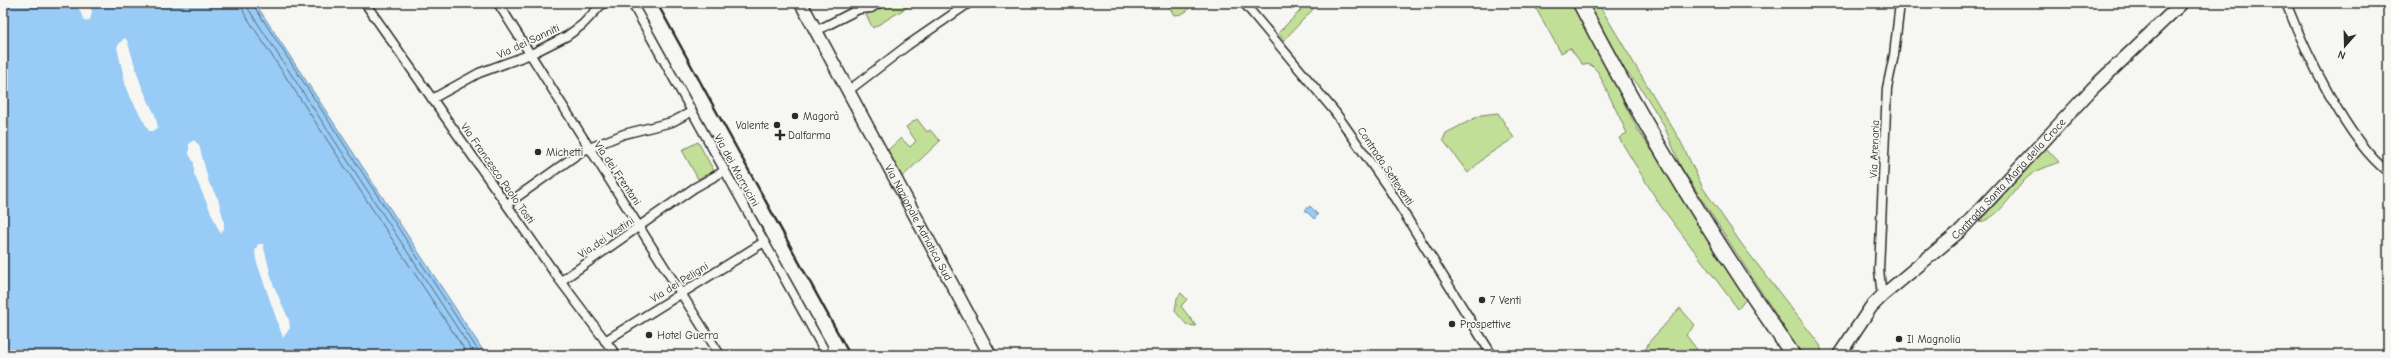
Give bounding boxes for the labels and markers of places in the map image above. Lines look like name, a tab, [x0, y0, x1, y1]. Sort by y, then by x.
place label: Magorà	[803, 110, 839, 123]
marker: Magorà	[790, 111, 800, 121]
place label: Valente	[736, 119, 769, 132]
marker: Valente	[772, 120, 782, 130]
place label: Dalfarma	[788, 129, 831, 142]
marker: Dalfarma	[775, 130, 785, 140]
place label: Michetti	[546, 146, 583, 159]
marker: Michetti	[533, 147, 543, 157]
place label: 7 Venti	[1490, 294, 1521, 307]
marker: 7 Venti	[1477, 295, 1487, 305]
place label: Prospettive	[1460, 318, 1511, 331]
marker: Prospettive	[1447, 319, 1457, 329]
place label: Hotel Guerra	[657, 329, 718, 342]
marker: Hotel Guerra	[644, 330, 654, 340]
place label: Il Magnolia	[1907, 333, 1961, 346]
marker: Il Magnolia	[1894, 334, 1904, 344]

